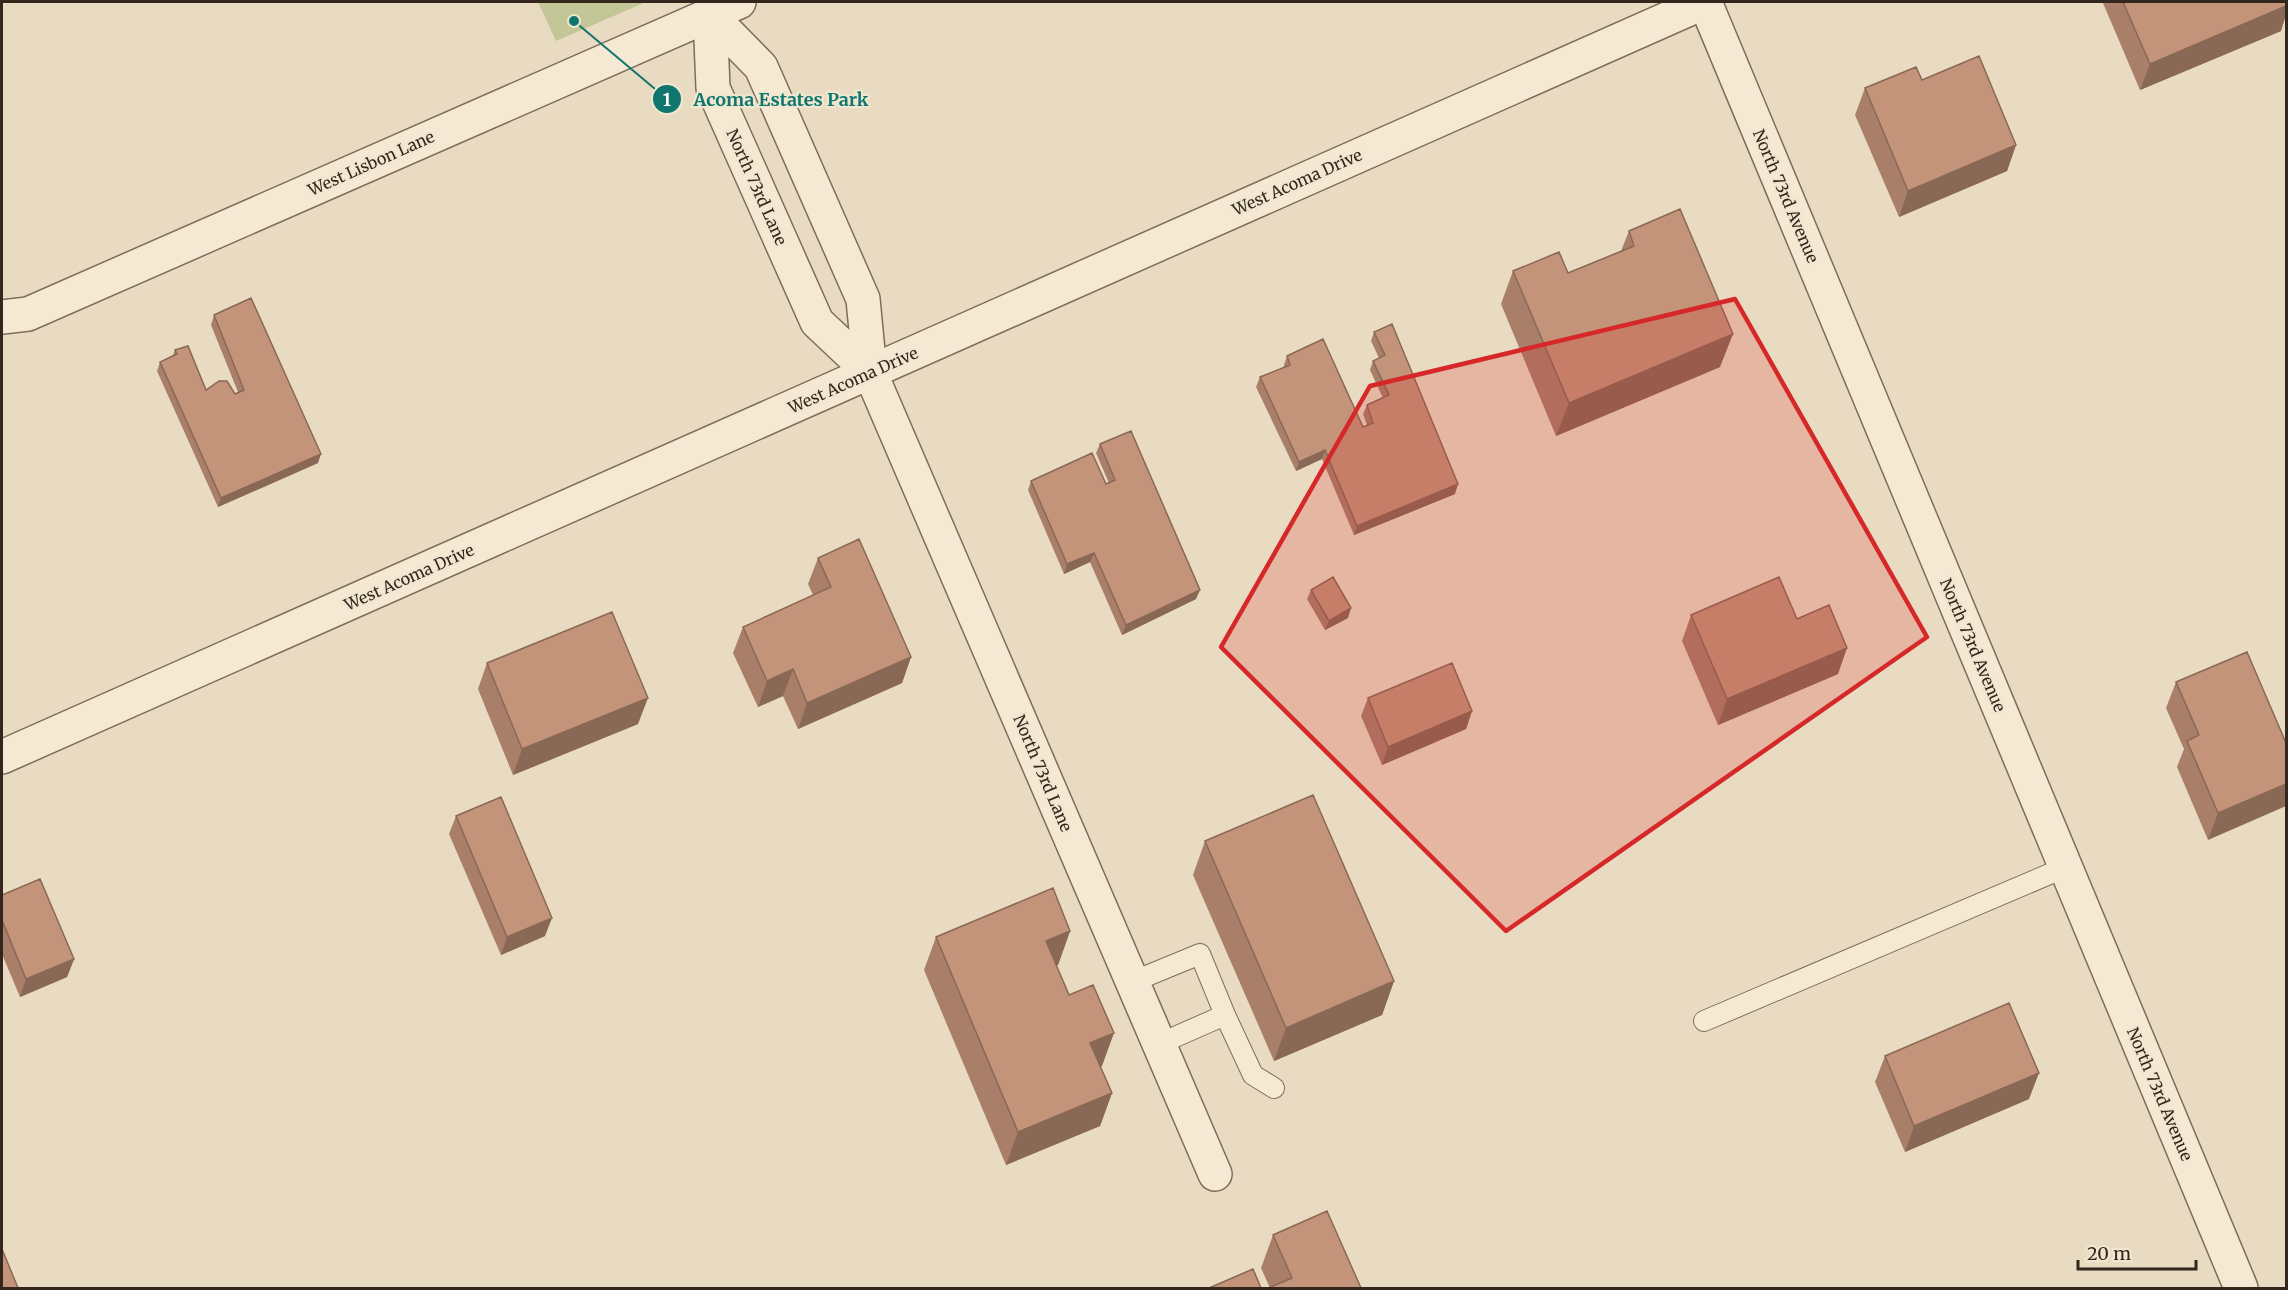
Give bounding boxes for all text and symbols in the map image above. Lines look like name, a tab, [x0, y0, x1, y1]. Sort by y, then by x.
callout: Acoma Estates Park	[652, 81, 881, 117]
text: 1	[663, 88, 671, 111]
text: Acoma Estates Park	[693, 88, 869, 111]
street label: West Lisbon Lane	[304, 126, 437, 200]
street label: North 73rd Lane	[722, 126, 792, 248]
street label: North 73rd Avenue	[1749, 126, 1823, 266]
street label: West Acoma Drive	[1228, 144, 1365, 220]
street label: West Acoma Drive	[784, 342, 921, 418]
street label: West Acoma Drive	[340, 539, 477, 615]
street label: North 73rd Avenue	[1936, 575, 2010, 715]
street label: North 73rd Lane	[1009, 712, 1077, 834]
street label: North 73rd Avenue	[2123, 1024, 2197, 1164]
scale bar	[2078, 1233, 2196, 1271]
text: 20 m	[2087, 1242, 2131, 1265]

